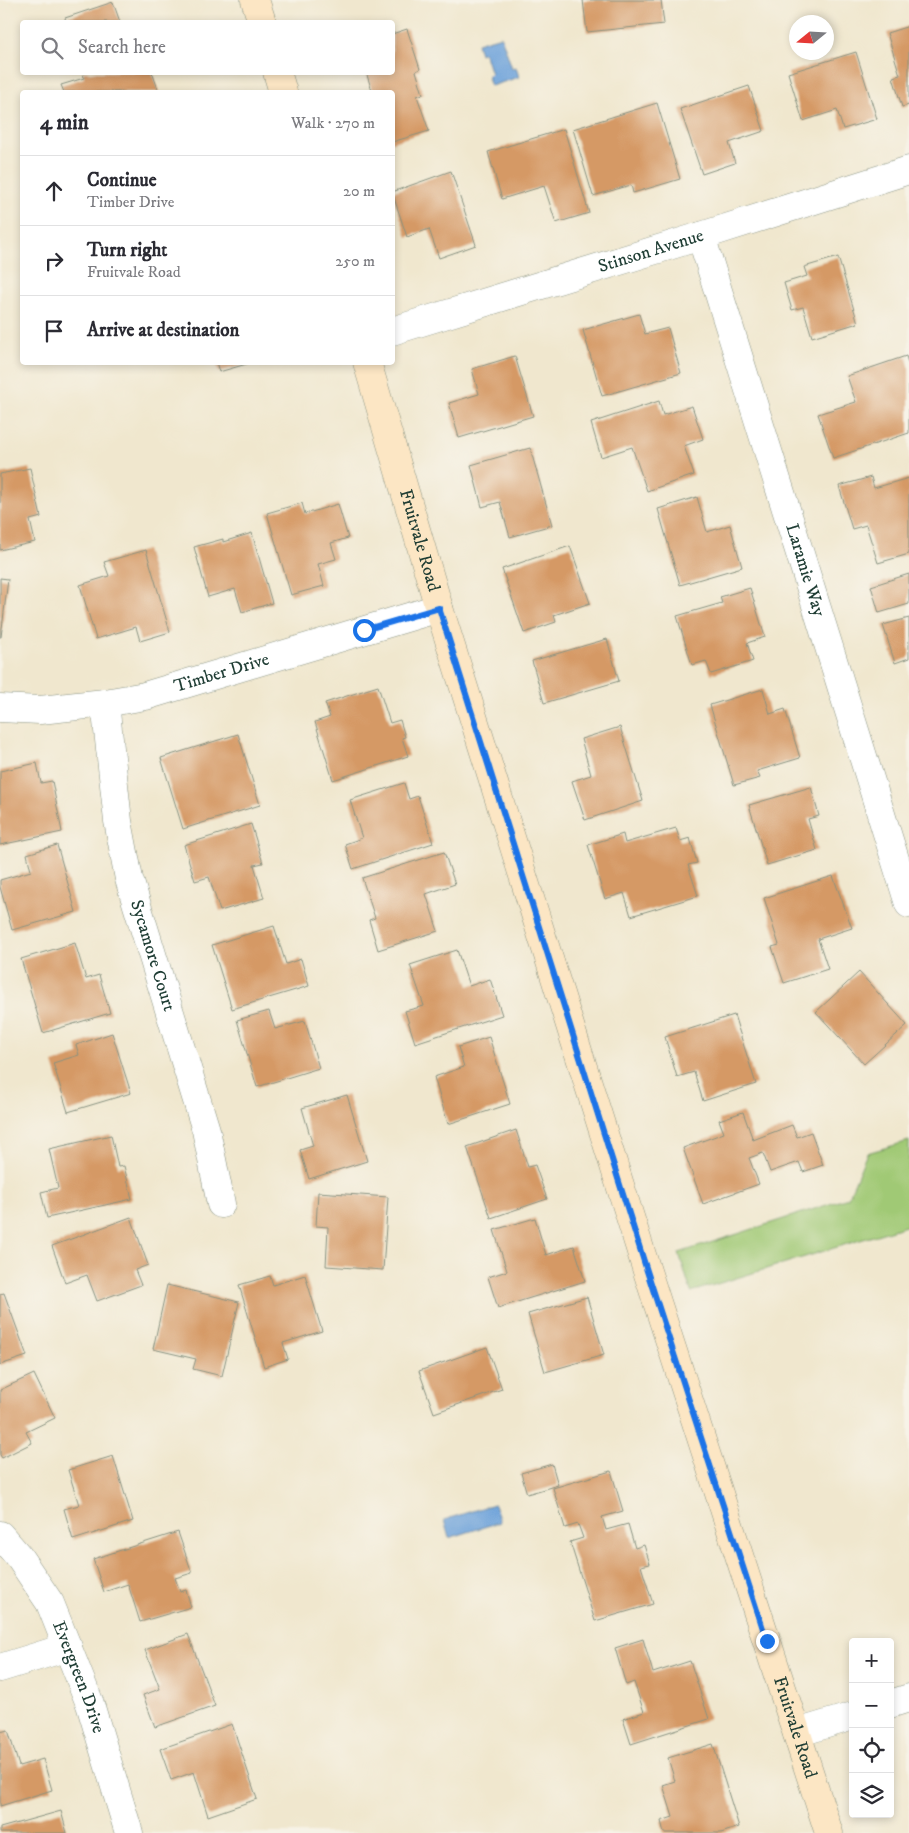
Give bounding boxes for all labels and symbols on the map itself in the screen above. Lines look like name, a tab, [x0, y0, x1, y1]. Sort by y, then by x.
north arrow	[789, 15, 834, 60]
street label: Stinson Avenue	[596, 225, 706, 278]
street label: Fruitvale Road	[394, 487, 445, 594]
street label: Laramie Way	[780, 521, 830, 620]
route start	[353, 619, 376, 642]
street label: Timber Drive	[171, 648, 272, 698]
street label: Sycamore Court	[125, 897, 180, 1014]
street label: Evergreen Drive	[47, 1618, 109, 1736]
route end	[756, 1630, 779, 1653]
street label: Fruitvale Road	[768, 1674, 822, 1781]

